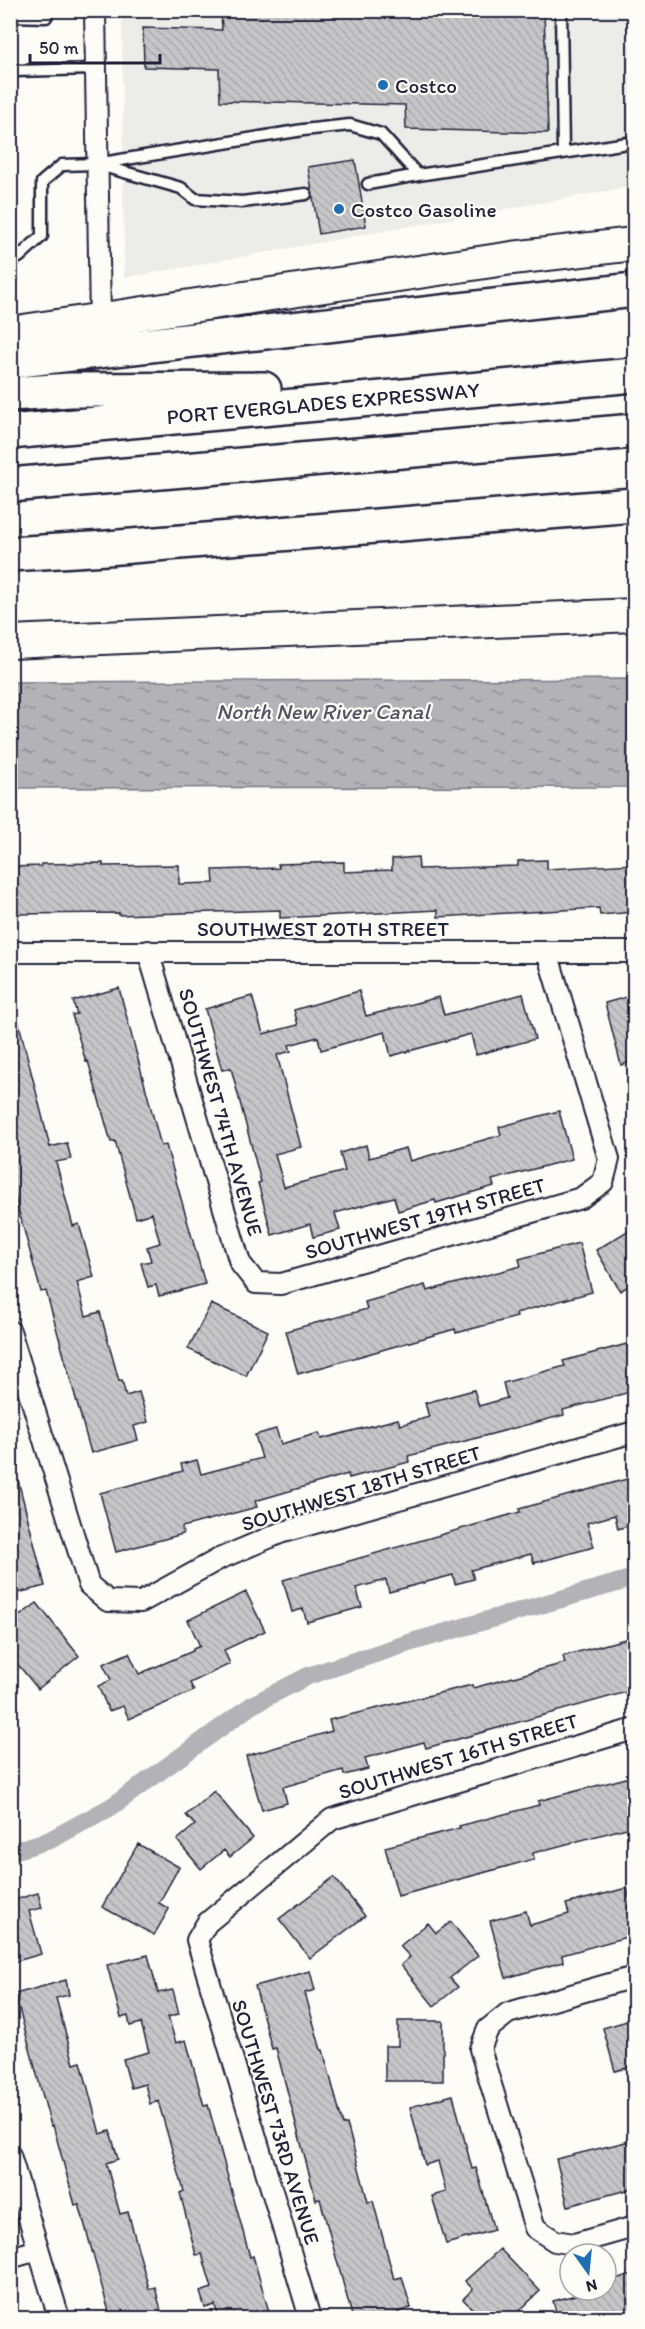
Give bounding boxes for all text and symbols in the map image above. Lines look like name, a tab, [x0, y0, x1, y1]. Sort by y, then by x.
scale bar	[30, 27, 160, 65]
text: 50 m	[39, 37, 79, 59]
place label: Costco	[395, 73, 457, 98]
marker: Costco	[376, 78, 390, 92]
place label: Costco Gasoline	[351, 197, 497, 222]
marker: Costco Gasoline	[332, 202, 346, 216]
street label: PORT EVERGLADES EXPRESSWAY	[165, 377, 481, 429]
water label: North New River Canal	[216, 698, 432, 725]
street label: SOUTHWEST 20TH STREET	[197, 916, 449, 941]
street label: SOUTHWEST 74TH AVENUE	[174, 985, 268, 1239]
street label: SOUTHWEST 19TH STREET	[302, 1172, 548, 1264]
street label: SOUTHWEST 18TH STREET	[238, 1440, 484, 1536]
street label: SOUTHWEST 16TH STREET	[335, 1708, 581, 1804]
street label: SOUTHWEST 73RD AVENUE	[227, 1996, 325, 2248]
north arrow	[558, 2242, 618, 2302]
text: N	[584, 2275, 599, 2297]

